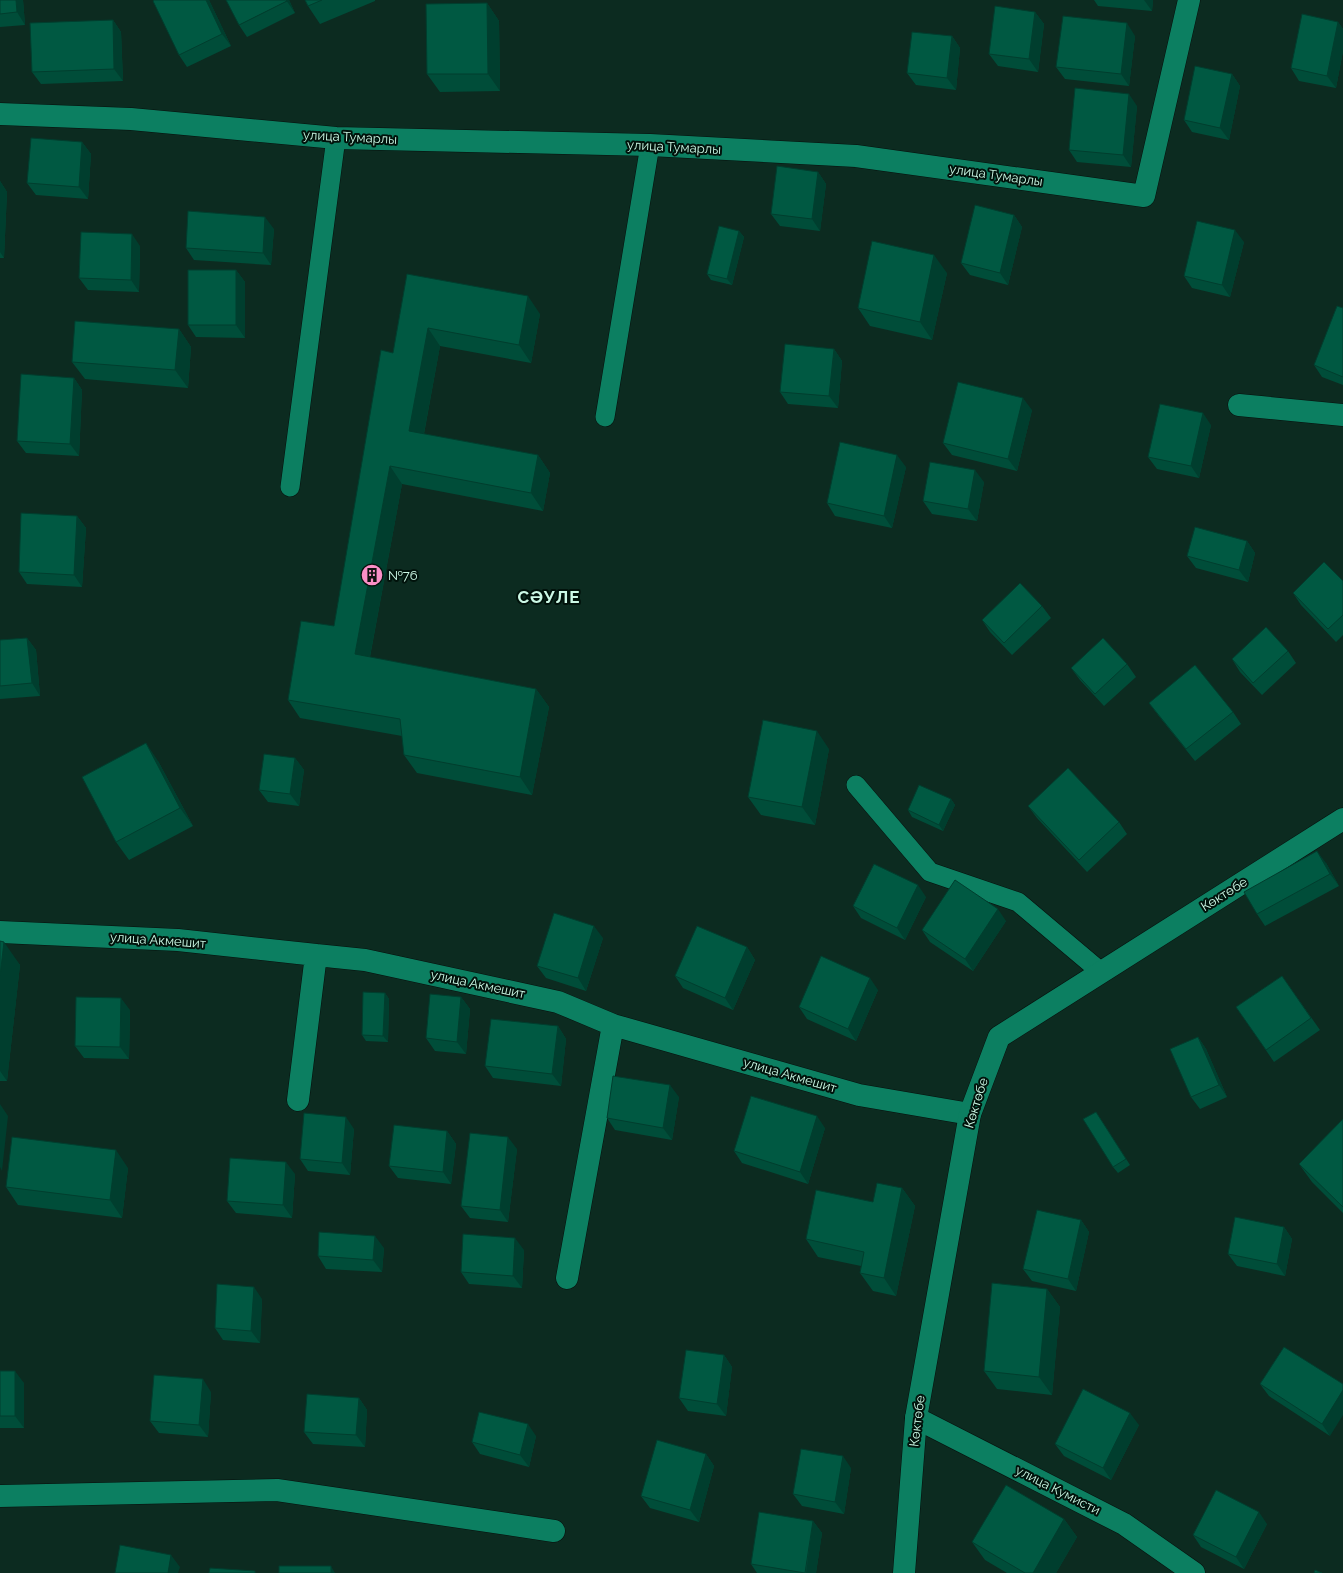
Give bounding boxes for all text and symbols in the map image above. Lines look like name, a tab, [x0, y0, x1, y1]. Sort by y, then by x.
street label: улица Тумарлы	[303, 127, 397, 147]
street label: улица Тумарлы	[627, 137, 721, 157]
street label: улица Тумарлы	[948, 161, 1044, 189]
building icon: №76	[359, 562, 385, 588]
place label: №76	[388, 568, 418, 583]
district label: СӘУЛЕ	[518, 587, 580, 607]
street label: Көктөбе	[1198, 874, 1250, 914]
street label: улица Акмешит	[109, 929, 207, 951]
street label: улица Акмешит	[429, 967, 527, 1001]
street label: улица Акмешит	[742, 1055, 838, 1095]
street label: Көктөбе	[961, 1076, 991, 1130]
street label: Көктөбе	[906, 1394, 928, 1448]
street label: улица Кумисти	[1013, 1462, 1103, 1518]

